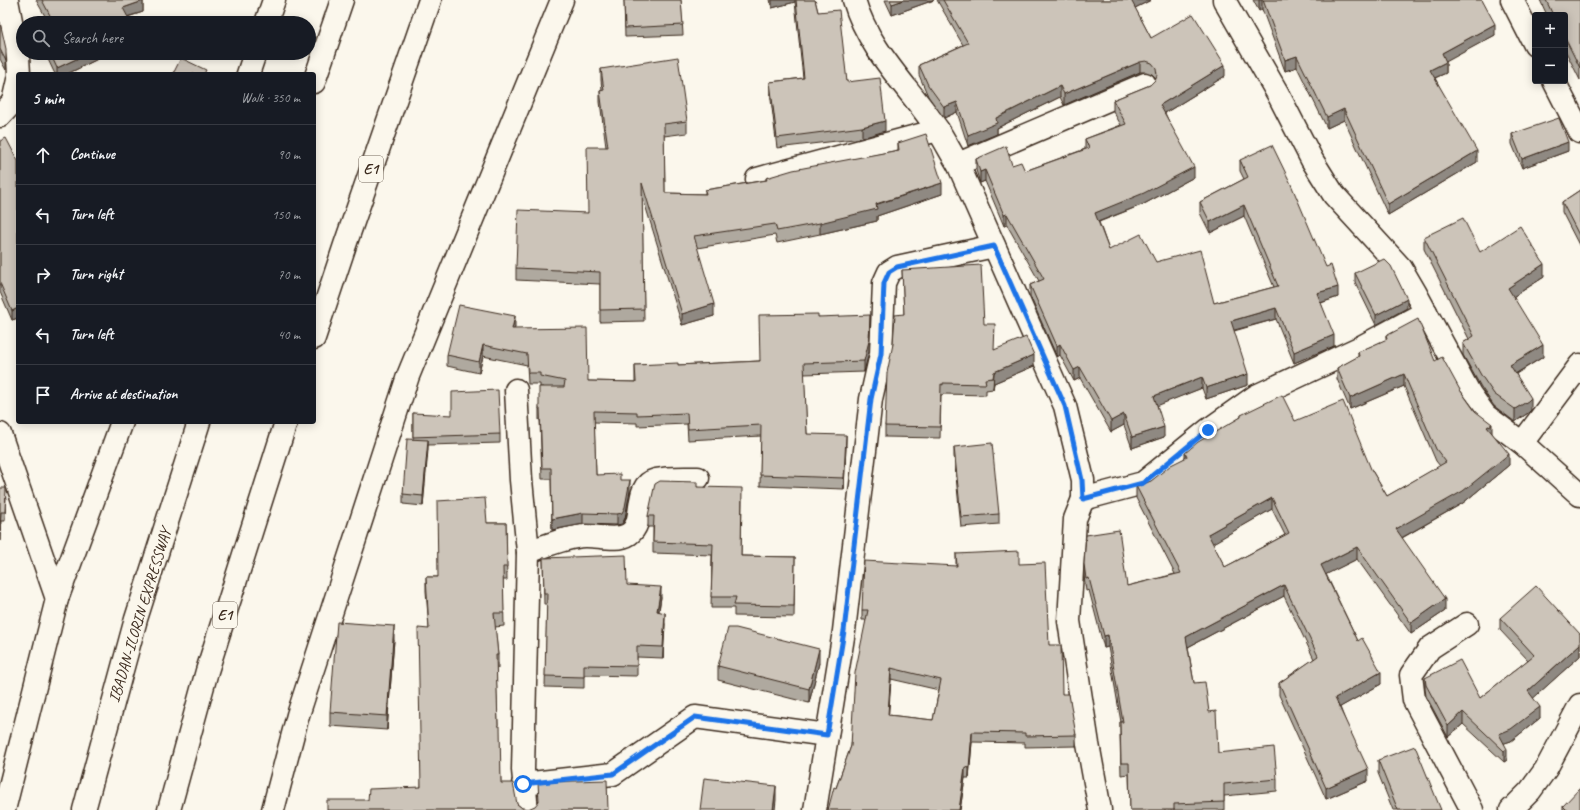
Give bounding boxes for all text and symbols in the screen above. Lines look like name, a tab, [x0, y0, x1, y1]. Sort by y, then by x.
map controls	[1532, 12, 1568, 84]
button: +	[1532, 12, 1568, 48]
search box	[16, 16, 316, 60]
icon: search	[30, 27, 52, 49]
text: Search here	[62, 29, 123, 48]
button: −	[1532, 48, 1568, 84]
text: 5 min	[32, 88, 64, 109]
text: Walk · 350 m	[241, 90, 300, 106]
icon: ahead	[32, 144, 54, 166]
text: Continue	[70, 145, 115, 164]
text: 90 m	[278, 147, 300, 163]
road number: E1	[359, 156, 383, 182]
icon: left	[32, 204, 54, 226]
text: Turn left	[70, 205, 113, 224]
text: 150 m	[272, 207, 300, 223]
icon: right	[32, 264, 54, 286]
text: Turn right	[70, 265, 123, 284]
text: 70 m	[278, 267, 300, 283]
icon: left	[32, 324, 54, 346]
text: Turn left	[70, 325, 113, 344]
text: 40 m	[278, 327, 300, 343]
icon: arrive	[32, 384, 54, 406]
text: Arrive at destination	[70, 385, 177, 404]
route end	[1199, 421, 1217, 439]
street label: IBADAN-ILORIN EXPRESSWAY	[104, 523, 177, 705]
road number: E1	[213, 602, 237, 628]
route start	[514, 775, 532, 793]

